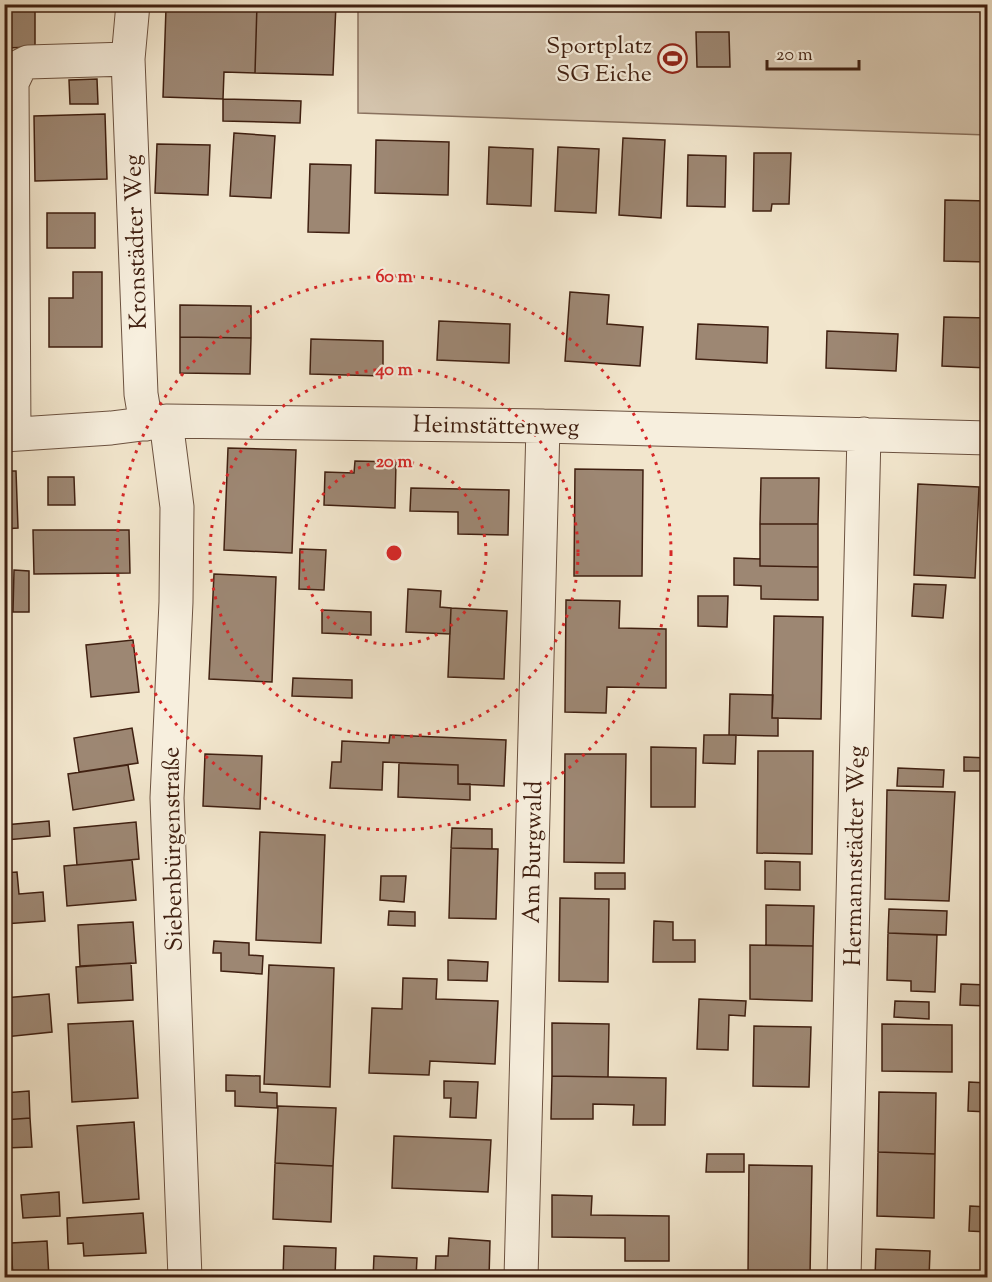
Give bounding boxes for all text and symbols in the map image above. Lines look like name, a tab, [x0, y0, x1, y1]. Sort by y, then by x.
place label: Sportplatz SG Eiche	[546, 30, 652, 92]
scale bar	[767, 33, 858, 71]
sports icon: Sportplatz SG Eiche	[657, 43, 689, 75]
text: 20 m	[776, 43, 813, 69]
street label: Kronstädter Weg	[117, 153, 157, 330]
text: 60 m	[375, 265, 413, 291]
text: 40 m	[374, 358, 413, 384]
street label: Heimstättenweg	[412, 409, 580, 445]
text: 20 m	[376, 450, 412, 476]
centre of rings	[384, 543, 404, 563]
street label: Hermannstädter Weg	[837, 745, 875, 967]
street label: Siebenbürgenstraße	[155, 746, 193, 952]
street label: Am Burgwald	[516, 780, 552, 924]

